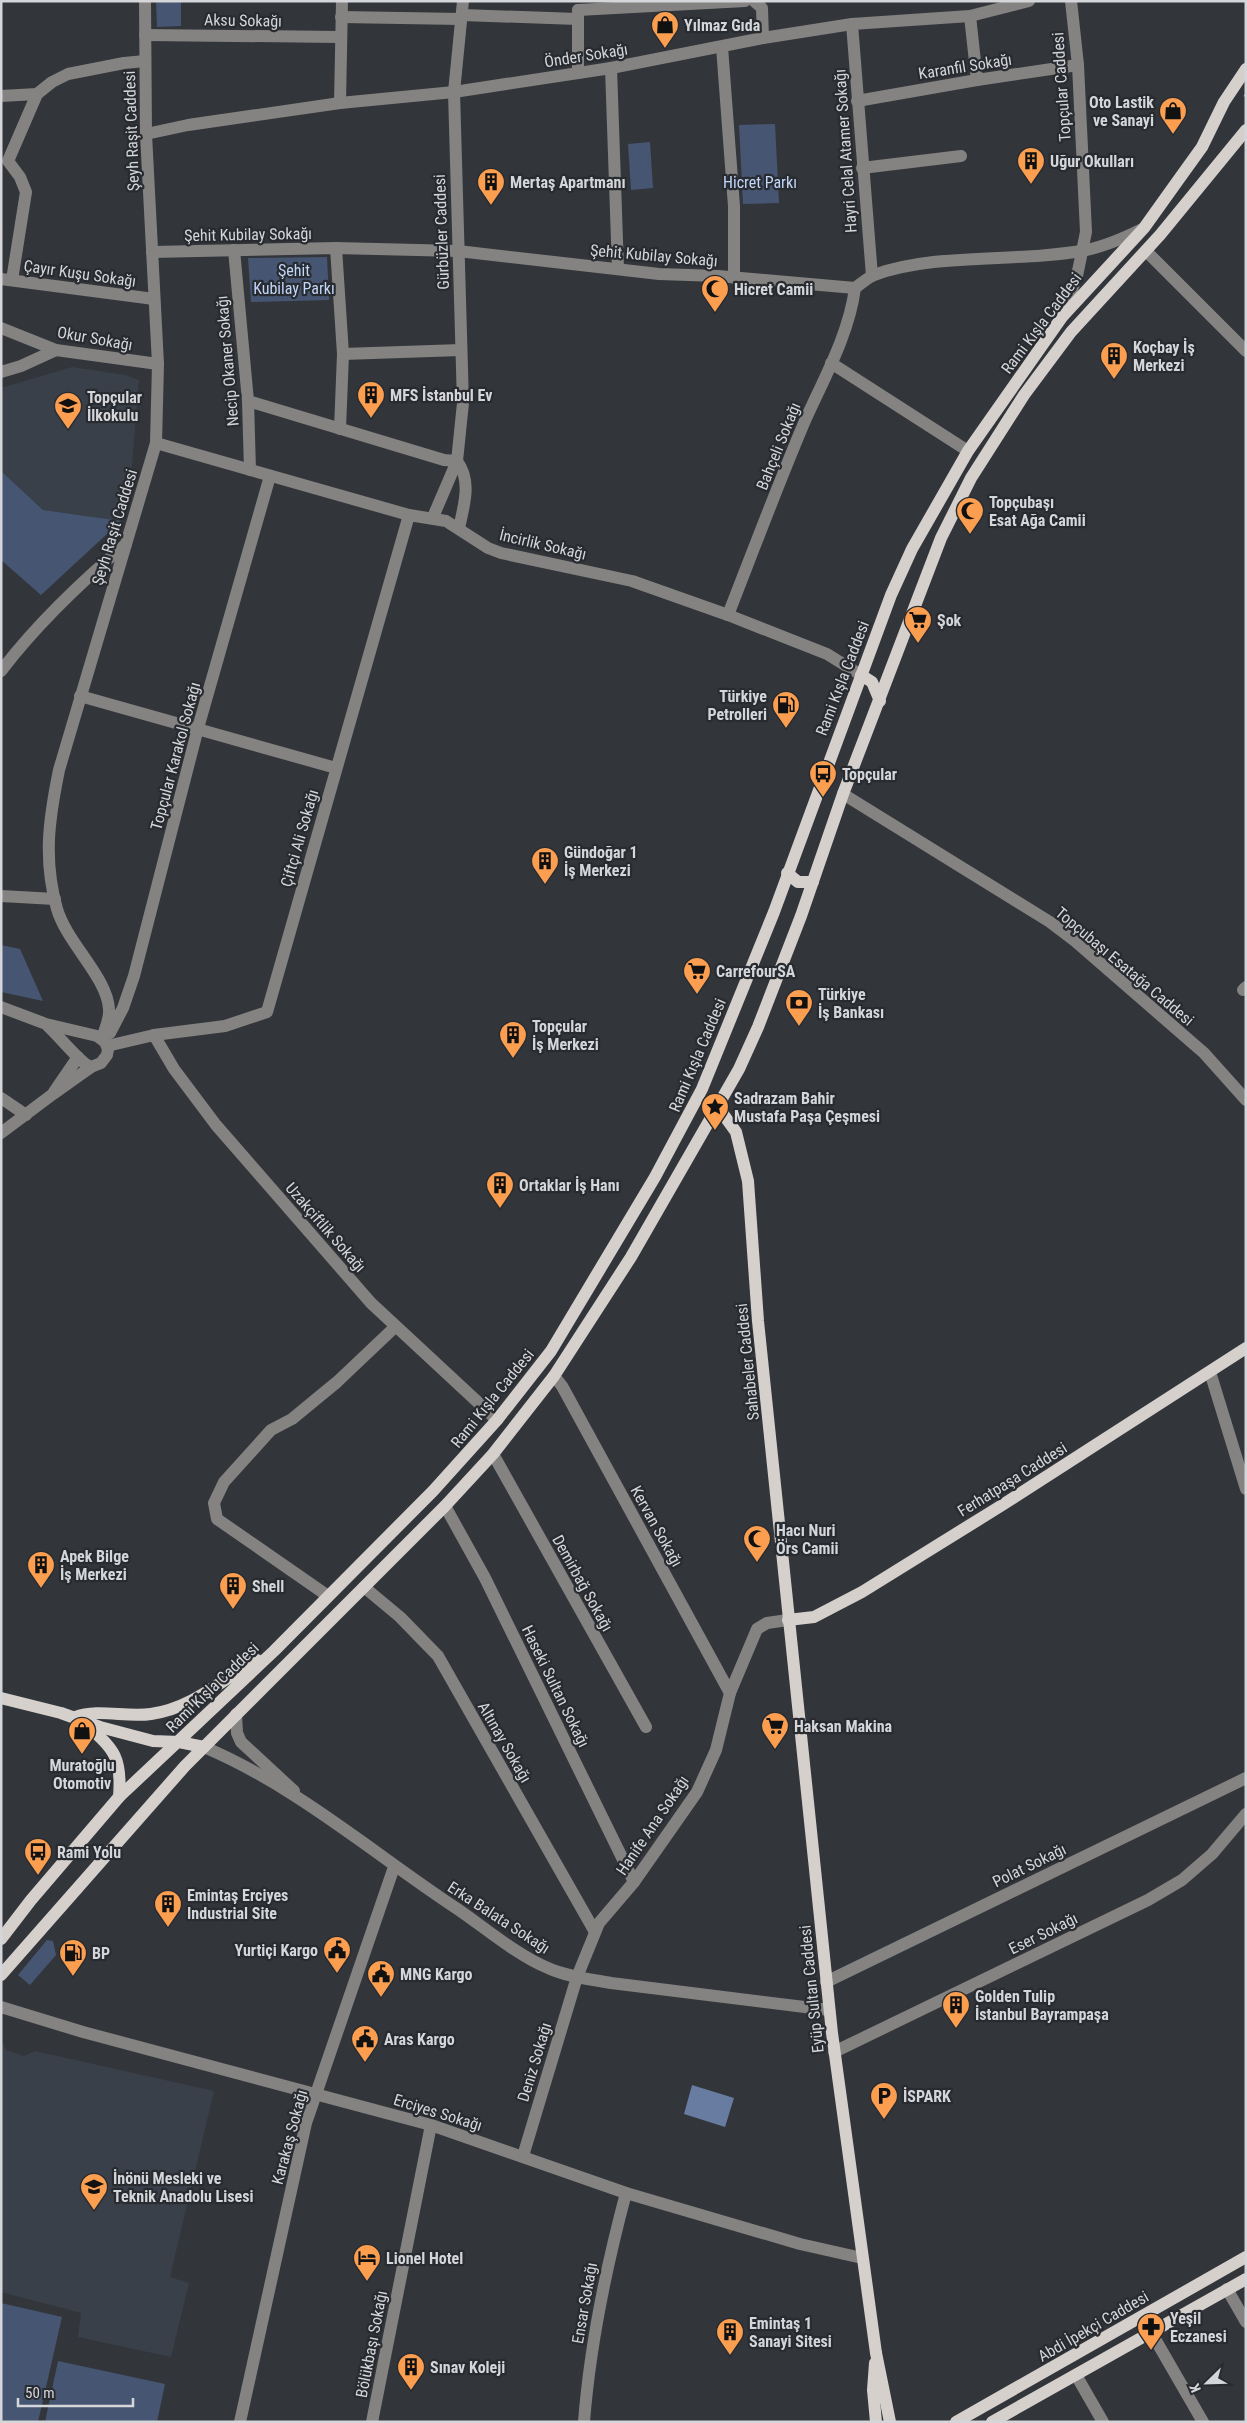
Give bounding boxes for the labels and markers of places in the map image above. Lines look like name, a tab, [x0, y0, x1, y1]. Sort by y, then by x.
shop icon: Yılmaz Gıda	[650, 10, 680, 49]
place label: Yılmaz Gıda	[684, 16, 761, 35]
place label: Oto Lastik ve Sanayi	[1089, 93, 1154, 130]
shop icon: Oto Lastik ve Sanayi	[1158, 96, 1188, 135]
building icon: Uğur Okulları	[1016, 146, 1046, 185]
place label: Uğur Okulları	[1050, 152, 1134, 171]
building icon: Mertaş Apartmanı	[476, 167, 506, 206]
place label: Mertaş Apartmanı	[510, 173, 626, 192]
mosque icon: Hicret Camii	[700, 274, 730, 313]
place label: Hicret Camii	[734, 280, 813, 299]
place label: Koçbay İş Merkezi	[1133, 338, 1195, 375]
building icon: Koçbay İş Merkezi	[1099, 341, 1129, 380]
building icon: MFS İstanbul Ev	[356, 380, 386, 419]
place label: MFS İstanbul Ev	[390, 386, 492, 405]
place label: Topçular İlkokulu	[87, 388, 142, 425]
school or university icon: Topçular İlkokulu	[53, 391, 83, 430]
place label: Topçubaşı Esat Ağa Camii	[989, 493, 1086, 530]
mosque icon: Topçubaşı Esat Ağa Camii	[955, 496, 985, 535]
supermarket icon: Şok	[903, 605, 933, 644]
place label: Şok	[937, 611, 962, 630]
place label: Türkiye Petrolleri	[707, 687, 767, 724]
fuel station icon: Türkiye Petrolleri	[771, 690, 801, 729]
bus stop icon: Topçular	[808, 759, 838, 798]
place label: Topçular	[842, 765, 897, 784]
place label: Gündoğar 1 İş Merkezi	[564, 843, 638, 880]
building icon: Gündoğar 1 İş Merkezi	[530, 846, 560, 885]
supermarket icon: CarrefourSA	[682, 956, 712, 995]
place label: CarrefourSA	[716, 962, 796, 981]
place label: Türkiye İş Bankası	[818, 985, 884, 1022]
bank icon: Türkiye İş Bankası	[784, 988, 814, 1027]
place label: Topçular İş Merkezi	[532, 1017, 599, 1054]
building icon: Topçular İş Merkezi	[498, 1020, 528, 1059]
place label: Sadrazam Bahir Mustafa Paşa Çeşmesi	[734, 1089, 880, 1126]
place icon: Sadrazam Bahir Mustafa Paşa Çeşmesi	[700, 1092, 730, 1131]
building icon: Ortaklar İş Hanı	[485, 1170, 515, 1209]
place label: Ortaklar İş Hanı	[519, 1176, 620, 1195]
place label: Hacı Nuri Örs Camii	[776, 1521, 839, 1558]
mosque icon: Hacı Nuri Örs Camii	[742, 1524, 772, 1563]
place label: Apek Bilge İş Merkezi	[60, 1547, 129, 1584]
building icon: Apek Bilge İş Merkezi	[26, 1550, 56, 1589]
building icon: Shell	[218, 1571, 248, 1610]
place label: Shell	[252, 1577, 284, 1596]
supermarket icon: Haksan Makina	[760, 1711, 790, 1750]
shop icon: Muratoğlu Otomotiv	[67, 1716, 97, 1755]
place label: Haksan Makina	[794, 1717, 893, 1736]
place label: Muratoğlu Otomotiv	[49, 1756, 115, 1793]
bus stop icon: Rami Yolu	[23, 1837, 53, 1876]
place label: Rami Yolu	[57, 1843, 121, 1862]
place label: Emintaş Erciyes Industrial Site	[187, 1886, 288, 1923]
building icon: Emintaş Erciyes Industrial Site	[153, 1889, 183, 1928]
public building icon: Yurtiçi Kargo	[322, 1935, 352, 1974]
fuel station icon: BP	[58, 1938, 88, 1977]
place label: Yurtiçi Kargo	[235, 1941, 318, 1960]
place label: BP	[92, 1944, 110, 1963]
public building icon: MNG Kargo	[366, 1959, 396, 1998]
place label: MNG Kargo	[400, 1965, 473, 1984]
place label: Golden Tulip İstanbul Bayrampaşa	[975, 1987, 1109, 2024]
building icon: Golden Tulip İstanbul Bayrampaşa	[941, 1990, 971, 2029]
public building icon: Aras Kargo	[350, 2024, 380, 2063]
place label: Aras Kargo	[384, 2030, 455, 2049]
parking icon: İSPARK	[869, 2081, 899, 2120]
place label: İSPARK	[903, 2087, 951, 2106]
place label: İnönü Mesleki ve Teknik Anadolu Lisesi	[113, 2169, 254, 2206]
school or university icon: İnönü Mesleki ve Teknik Anadolu Lisesi	[79, 2172, 109, 2211]
hotel icon: Lionel Hotel	[352, 2243, 382, 2282]
place label: Lionel Hotel	[386, 2249, 463, 2268]
place label: Yeşil Eczanesi	[1170, 2309, 1227, 2346]
pharmacy icon: Yeşil Eczanesi	[1136, 2312, 1166, 2351]
place label: Emintaş 1 Sanayi Sitesi	[749, 2314, 832, 2351]
building icon: Emintaş 1 Sanayi Sitesi	[715, 2317, 745, 2356]
building icon: Sınav Koleji	[396, 2352, 426, 2391]
place label: Sınav Koleji	[430, 2358, 505, 2377]

